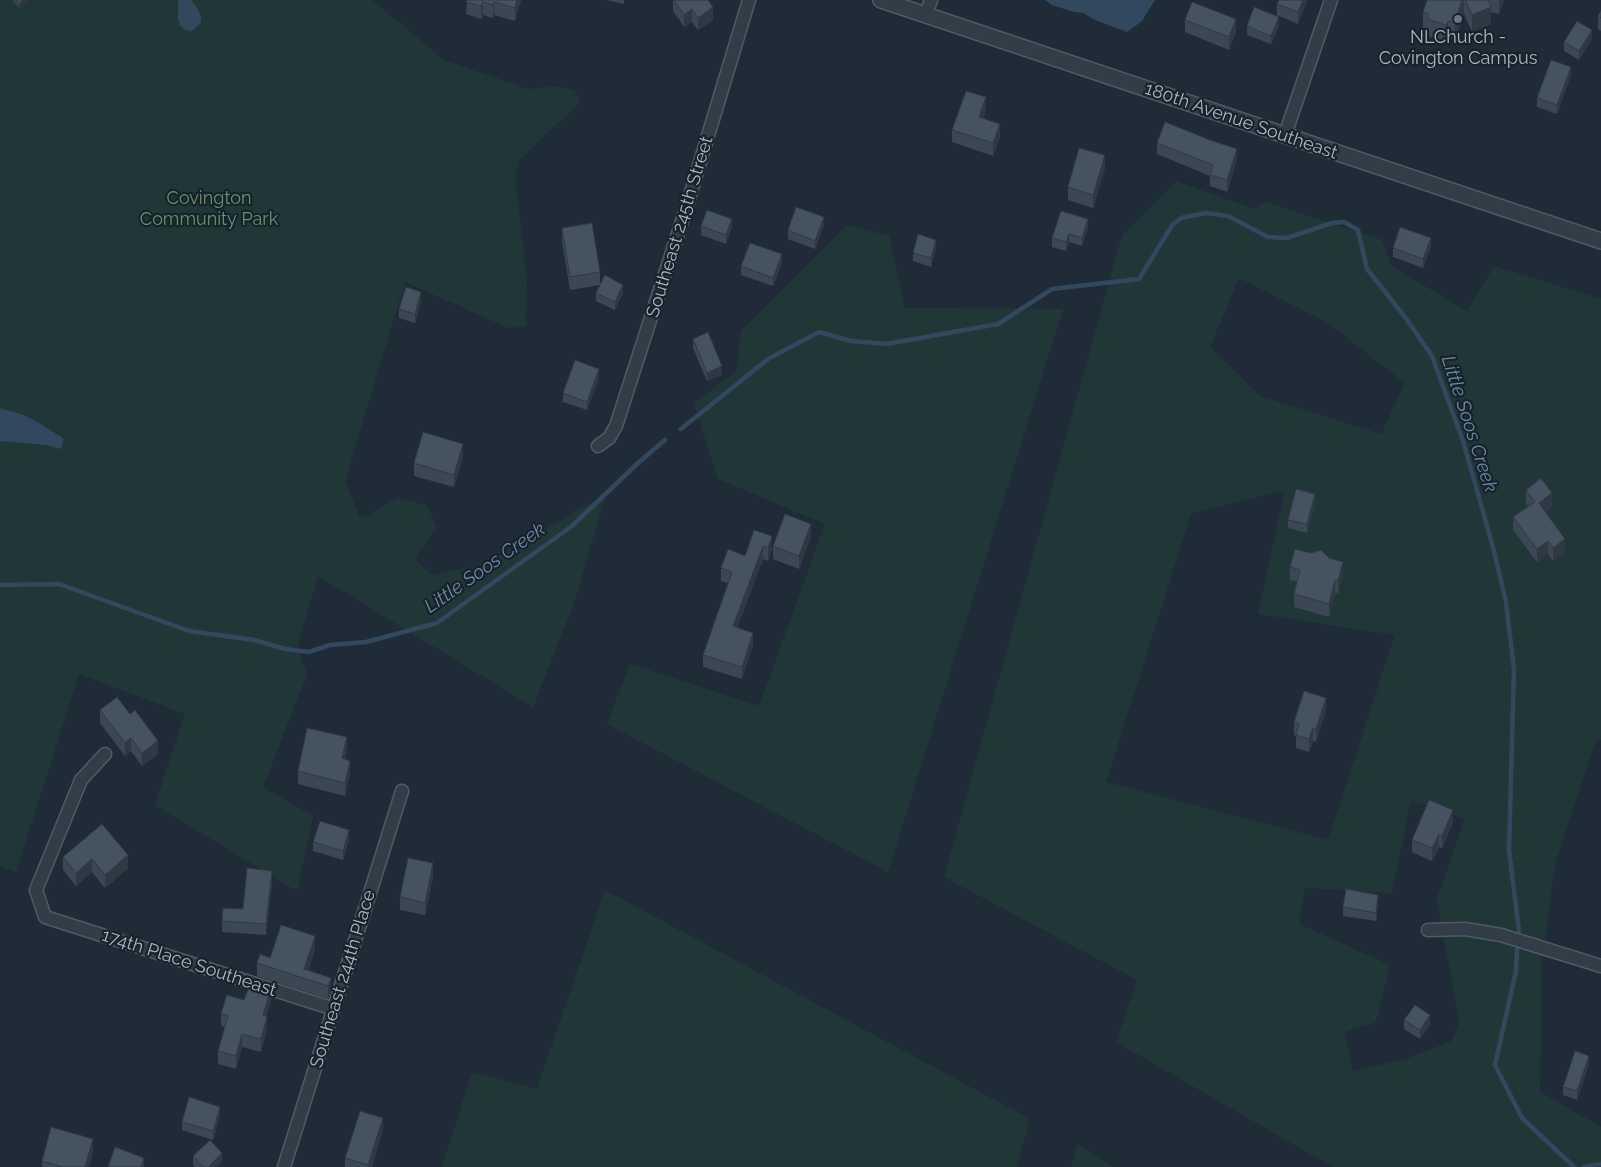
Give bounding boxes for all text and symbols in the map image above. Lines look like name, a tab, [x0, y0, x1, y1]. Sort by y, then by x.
marker: NLChurch - Covington Campus	[1452, 13, 1464, 25]
place label: NLChurch - Covington Campus	[1379, 27, 1537, 70]
street label: 180th Avenue Southeast	[1142, 78, 1340, 164]
street label: Southeast 245th Street	[642, 134, 718, 320]
park label: Covington Community Park	[140, 188, 278, 230]
water label: Little Soos Creek	[1436, 353, 1502, 495]
water label: Little Soos Creek	[420, 518, 550, 618]
street label: Southeast 244th Place	[306, 887, 380, 1071]
street label: 174th Place Southeast	[99, 925, 279, 1001]

